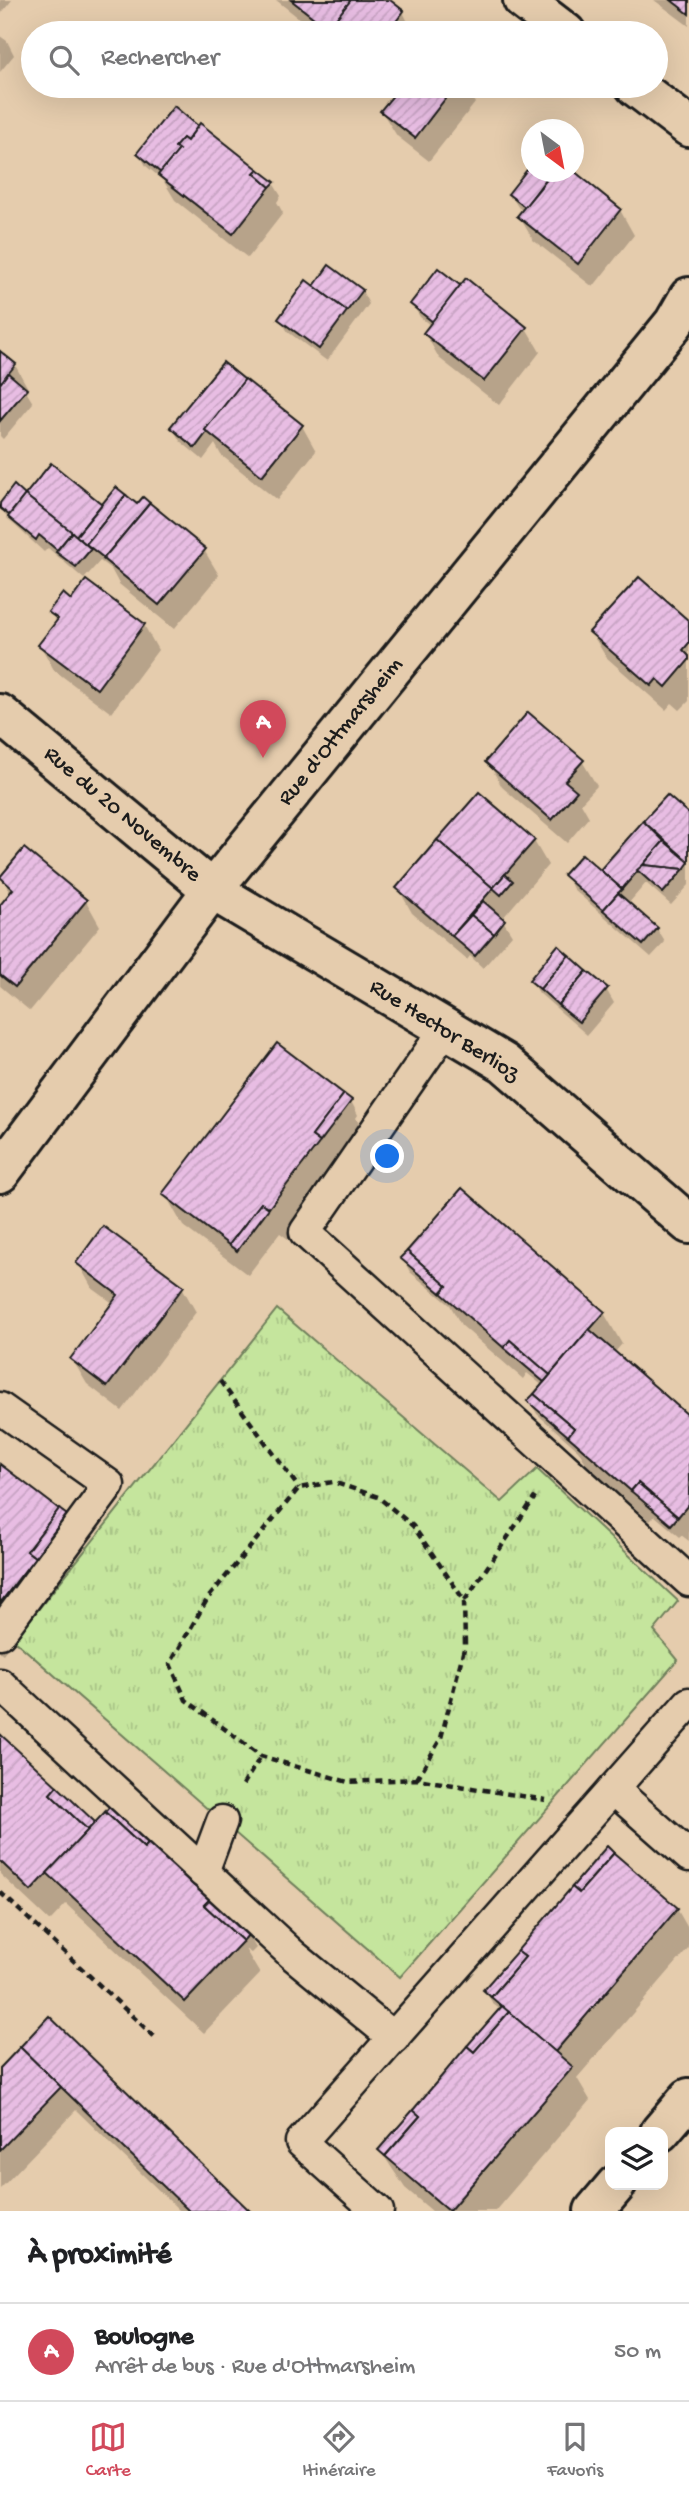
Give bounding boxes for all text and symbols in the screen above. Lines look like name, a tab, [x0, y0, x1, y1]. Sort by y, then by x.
search box	[21, 21, 668, 98]
icon: search	[45, 41, 83, 79]
text: Rechercher	[101, 44, 219, 75]
north arrow	[521, 119, 584, 182]
street label: Rue d'Ottmarsheim	[273, 652, 409, 812]
pin: A	[240, 700, 286, 758]
street label: Rue du 20 Novembre	[38, 741, 207, 889]
street label: Rue Hector Berlioz	[364, 974, 525, 1088]
your location	[370, 1139, 404, 1173]
map controls	[605, 2127, 668, 2190]
button: layers	[605, 2127, 668, 2190]
text: À proximité	[28, 2239, 172, 2274]
text: Boulogne	[95, 2323, 194, 2354]
text: A	[44, 2339, 58, 2366]
text: 50 m	[614, 2339, 661, 2366]
text: Arrêt de bus · Rue d'Ottmarsheim	[95, 2354, 415, 2381]
tab: Carte	[86, 2418, 131, 2483]
tab: Itinéraire	[302, 2418, 375, 2483]
tab: Favoris	[547, 2418, 603, 2483]

